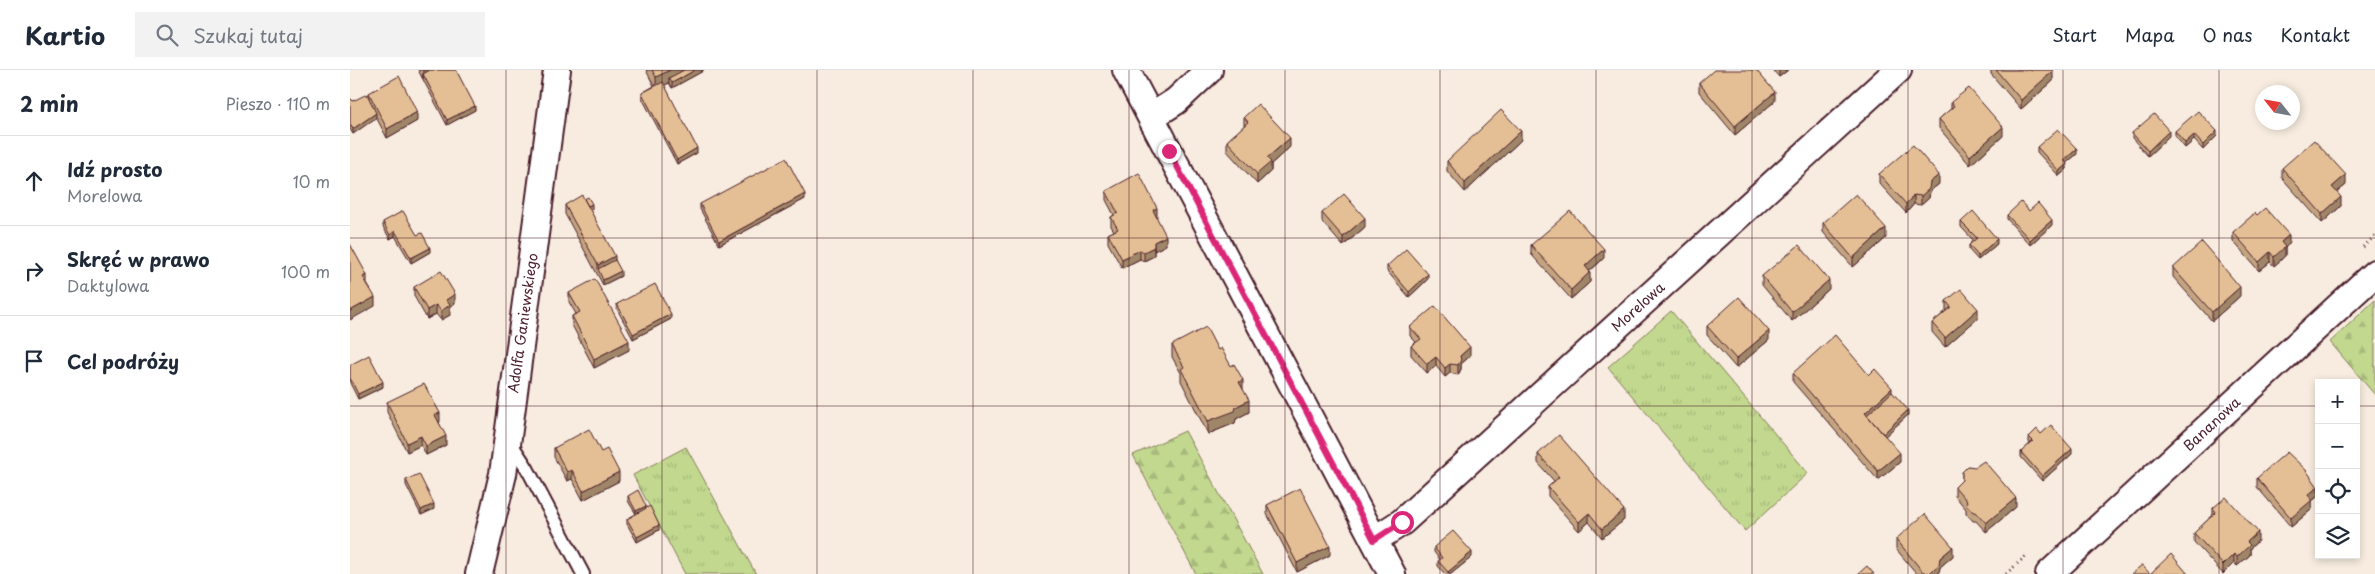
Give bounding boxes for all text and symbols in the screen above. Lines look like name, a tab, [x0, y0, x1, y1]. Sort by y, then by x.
search box	[135, 12, 485, 57]
text: Kartio	[25, 17, 105, 53]
icon: search	[153, 21, 181, 49]
text: Szukaj tutaj	[193, 21, 303, 49]
text: Start	[2052, 21, 2097, 48]
text: Mapa	[2125, 21, 2174, 48]
text: O nas	[2202, 21, 2252, 48]
text: Kontakt	[2280, 21, 2350, 48]
north arrow	[2255, 85, 2300, 130]
text: 2 min	[20, 87, 79, 119]
text: Pieszo · 110 m	[226, 91, 330, 115]
route end	[1158, 140, 1181, 163]
text: Idź prosto	[67, 155, 163, 183]
icon: ahead	[20, 167, 48, 195]
text: 10 m	[293, 169, 330, 193]
text: Morelowa	[67, 183, 142, 207]
text: Skręć w prawo	[67, 245, 210, 273]
street label: Adolfa Ganiewskiego	[502, 251, 543, 394]
icon: right	[20, 257, 48, 285]
text: 100 m	[281, 259, 330, 283]
text: Daktylowa	[67, 273, 149, 297]
street label: Morelowa	[1606, 277, 1669, 336]
icon: arrive	[20, 347, 48, 375]
text: Cel podróży	[67, 347, 179, 375]
map controls	[2315, 379, 2360, 559]
button: +	[2315, 379, 2360, 424]
street label: Bananowa	[2178, 391, 2245, 456]
button: −	[2315, 424, 2360, 469]
button: locate	[2315, 469, 2360, 514]
route start	[1391, 511, 1414, 534]
button: layers	[2315, 514, 2360, 559]

